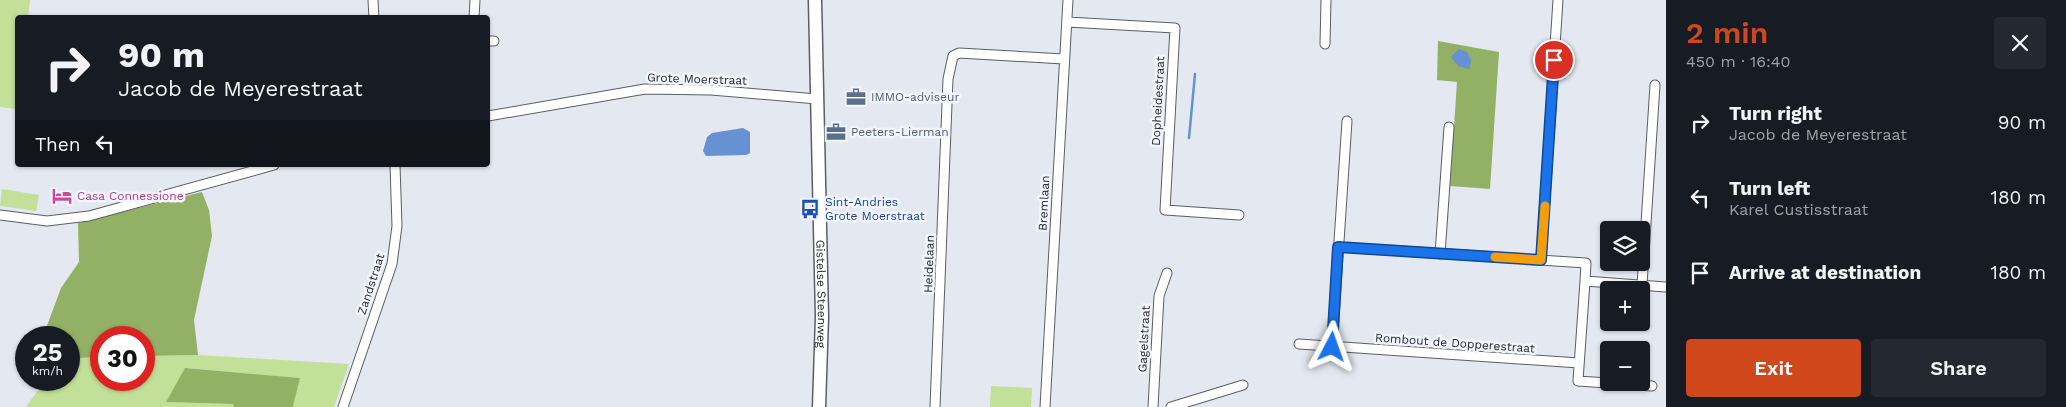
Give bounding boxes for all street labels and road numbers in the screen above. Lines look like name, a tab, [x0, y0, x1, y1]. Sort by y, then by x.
street label: Dopheidestraat	[1149, 56, 1167, 146]
street label: Grote Moerstraat	[647, 70, 747, 88]
street label: Bremlaan	[1036, 175, 1052, 231]
street label: Heidelaan	[921, 235, 937, 293]
street label: Gistelse Steenweg	[813, 240, 829, 349]
street label: Zandstraat	[354, 252, 388, 316]
street label: Gagelstraat	[1135, 305, 1153, 373]
street label: Rombout de Dopperestraat	[1375, 330, 1535, 356]

